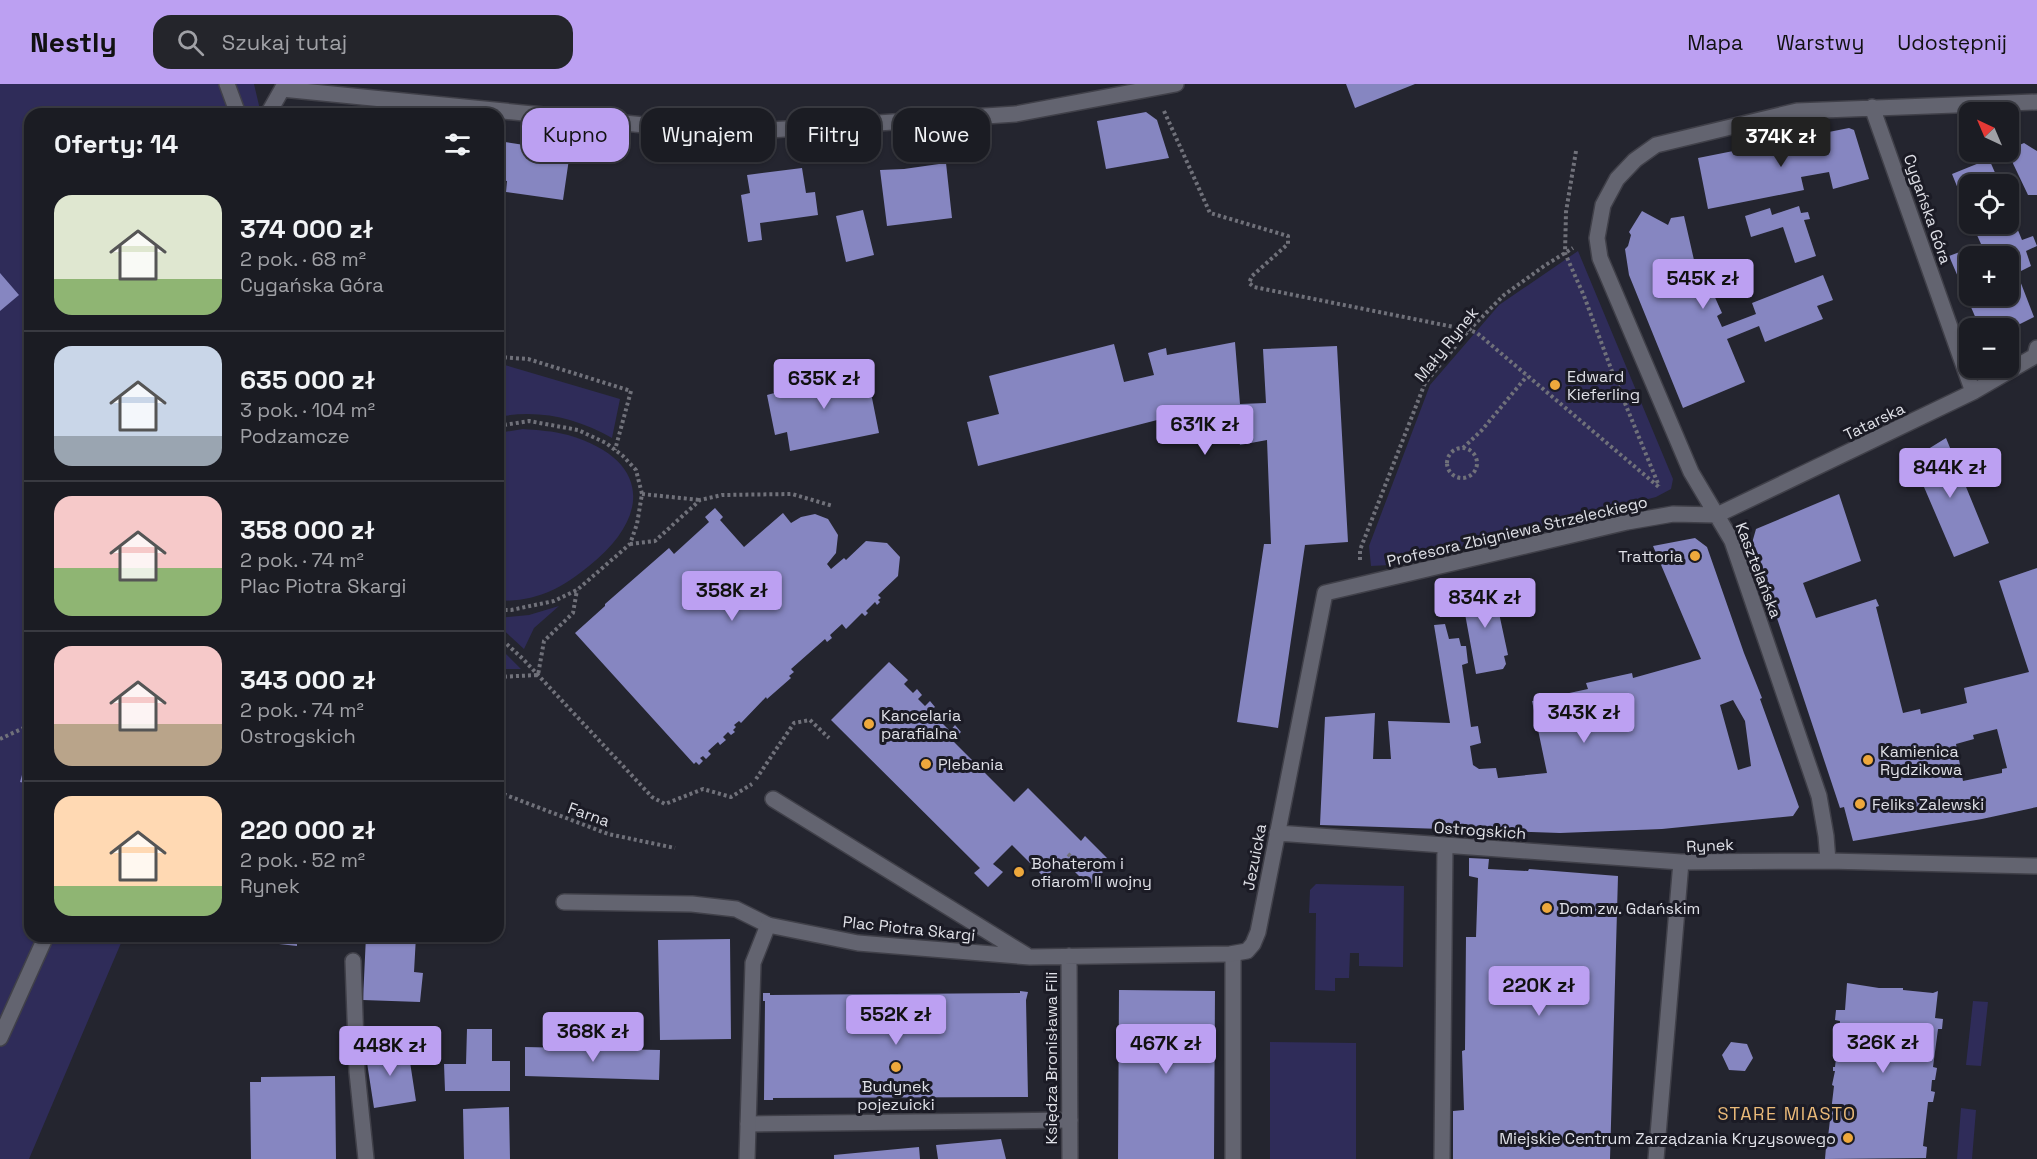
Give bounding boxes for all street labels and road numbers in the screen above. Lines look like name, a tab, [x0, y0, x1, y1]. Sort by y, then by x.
street label: Cygańska Góra	[1899, 151, 1956, 267]
street label: Mały Rynek	[1410, 302, 1483, 386]
street label: Tatarska	[1840, 398, 1908, 445]
street label: Profesora Zbigniewa Strzeleckiego	[1385, 491, 1650, 572]
street label: Kasztelańska	[1731, 519, 1786, 621]
street label: Farna	[565, 797, 613, 832]
street label: Ostrogskich	[1433, 817, 1527, 844]
street label: Jezuicka	[1238, 822, 1271, 892]
street label: Rynek	[1686, 834, 1735, 857]
street label: Plac Piotra Skargi	[842, 911, 976, 946]
street label: Księdza Bronisława Fili	[1041, 971, 1062, 1145]

